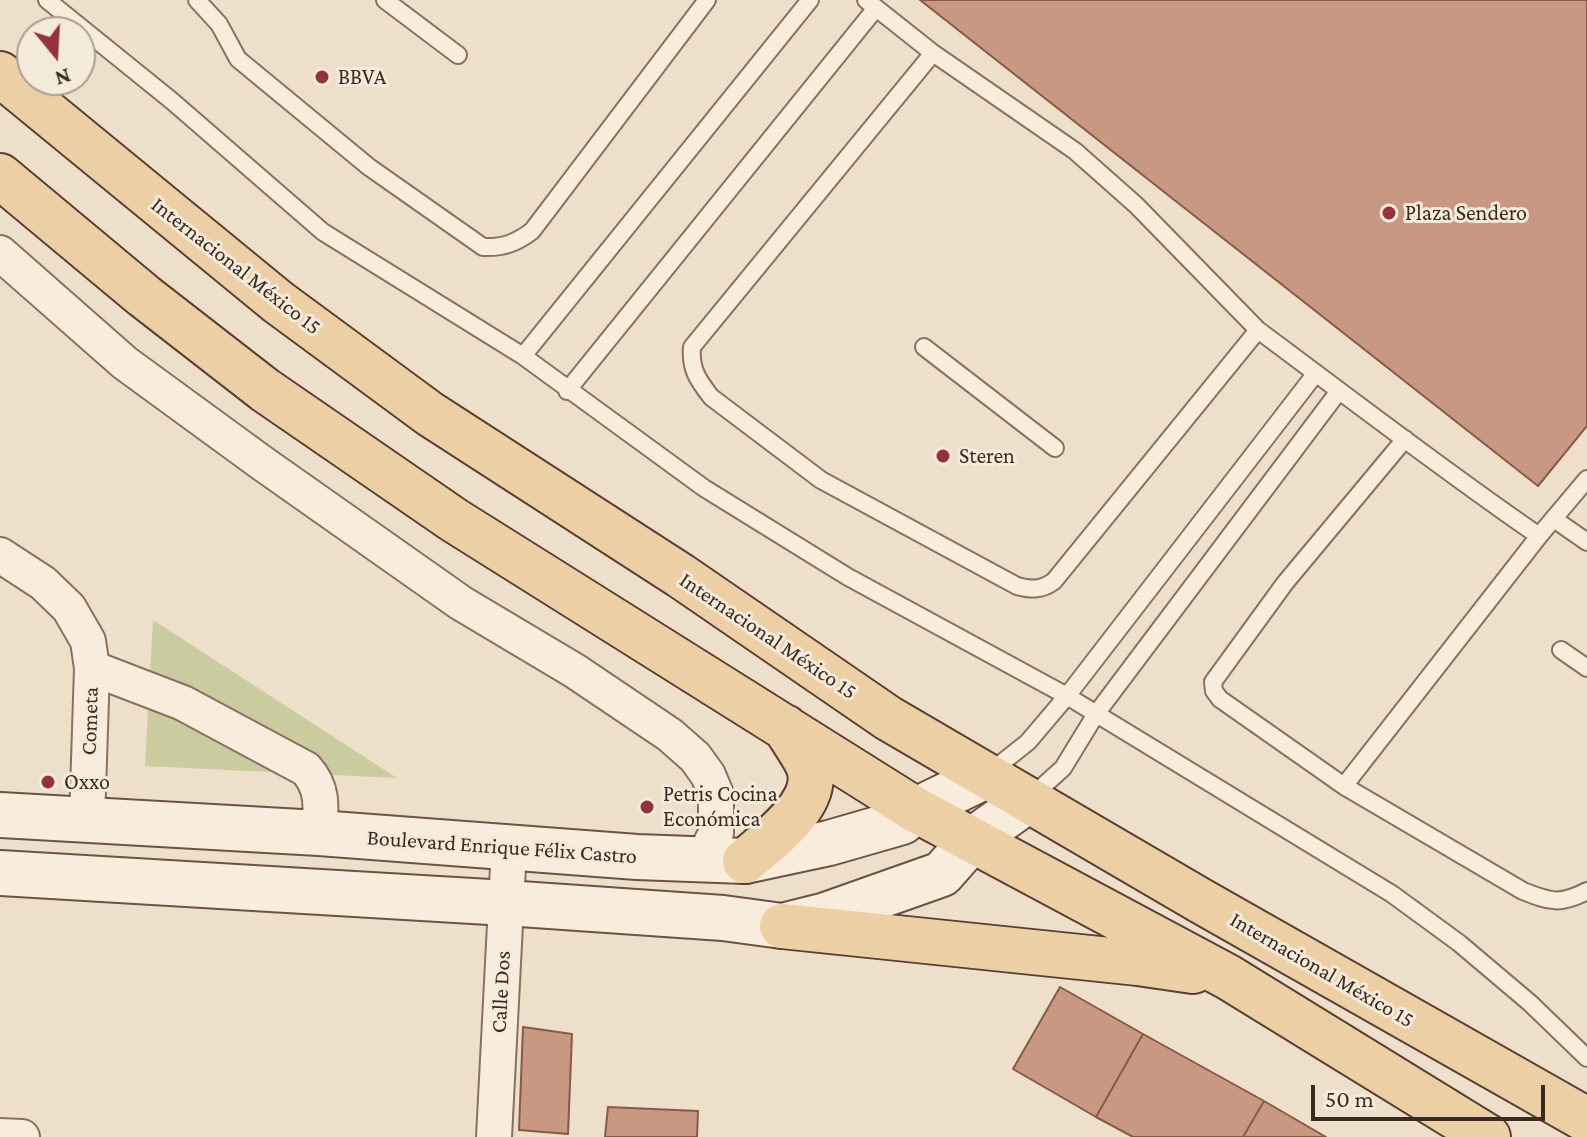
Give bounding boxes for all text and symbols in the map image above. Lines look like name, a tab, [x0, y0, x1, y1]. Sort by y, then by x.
north arrow	[16, 16, 96, 96]
text: N	[52, 63, 74, 92]
place label: BBVA	[338, 64, 386, 90]
marker: BBVA	[313, 68, 331, 86]
street label: Internacional México 15	[146, 191, 326, 341]
place label: Plaza Sendero	[1405, 200, 1527, 226]
marker: Plaza Sendero	[1380, 204, 1398, 222]
place label: Steren	[959, 443, 1015, 469]
marker: Steren	[934, 447, 952, 465]
street label: Internacional México 15	[674, 567, 862, 705]
street label: Cometa	[76, 686, 104, 756]
place label: Oxxo	[64, 769, 110, 795]
marker: Oxxo	[39, 773, 57, 791]
place label: Petris Cocina Económica	[663, 781, 778, 832]
marker: Petris Cocina Económica	[638, 798, 656, 816]
street label: Boulevard Enrique Félix Castro	[366, 824, 638, 870]
street label: Internacional México 15	[1225, 906, 1419, 1034]
street label: Calle Dos	[486, 950, 516, 1034]
scale bar	[1315, 1069, 1549, 1119]
text: 50 m	[1325, 1085, 1374, 1112]

